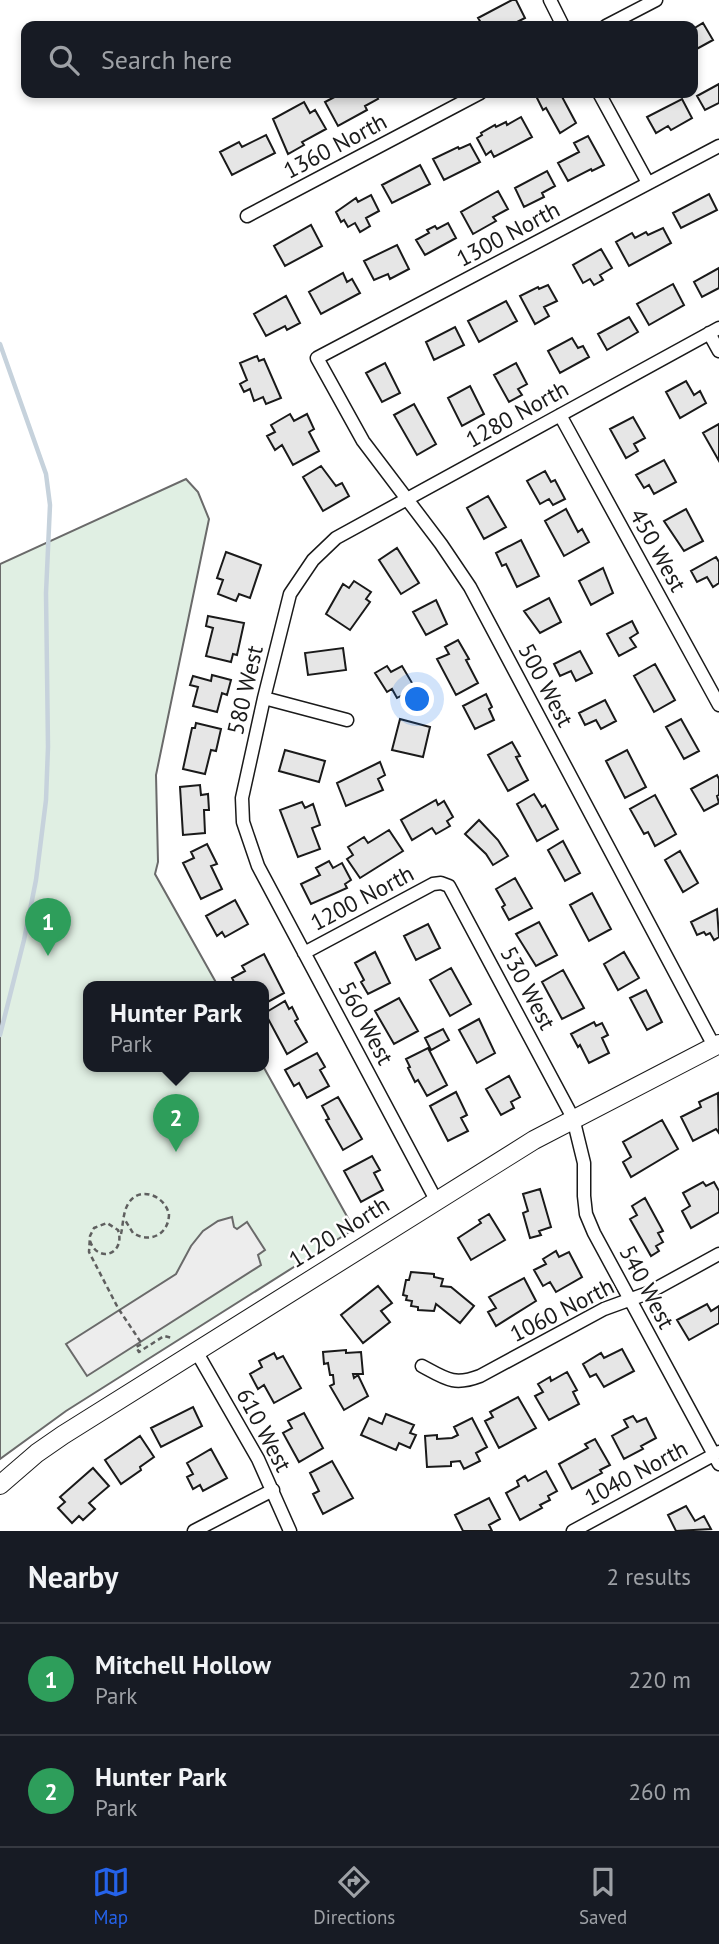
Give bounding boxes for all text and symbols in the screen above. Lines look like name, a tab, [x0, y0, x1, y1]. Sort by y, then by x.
search box	[21, 21, 698, 98]
icon: search	[45, 41, 83, 79]
text: Search here	[101, 43, 232, 76]
street label: 1360 North	[278, 106, 391, 185]
street label: 1300 North	[451, 194, 564, 273]
street label: 1280 North	[460, 373, 573, 454]
street label: 450 West	[624, 503, 693, 597]
street label: 500 West	[512, 638, 581, 732]
street label: 580 West	[220, 642, 269, 737]
your location	[400, 682, 434, 716]
street label: 1200 North	[305, 858, 418, 937]
pin: 1	[25, 898, 71, 956]
street label: 530 West	[494, 941, 563, 1035]
street label: 560 West	[332, 976, 401, 1070]
popup	[83, 981, 269, 1072]
text: Hunter Park	[110, 996, 242, 1029]
text: Park	[110, 1029, 152, 1058]
pin: 2	[153, 1094, 199, 1152]
street label: 1120 North	[283, 1189, 394, 1274]
street label: 540 West	[613, 1240, 682, 1334]
street label: 1060 North	[505, 1271, 619, 1348]
street label: 610 West	[230, 1383, 299, 1477]
street label: 1040 North	[579, 1433, 692, 1512]
text: Nearby	[28, 1557, 118, 1596]
text: 2 results	[607, 1562, 691, 1591]
text: Mitchell Hollow	[95, 1648, 271, 1681]
text: 1	[44, 1665, 58, 1694]
text: 220 m	[629, 1665, 691, 1694]
text: Park	[95, 1681, 137, 1710]
text: Hunter Park	[95, 1760, 227, 1793]
text: 2	[44, 1777, 58, 1806]
text: 260 m	[629, 1777, 691, 1806]
text: Park	[95, 1793, 137, 1822]
tab: Map	[92, 1863, 130, 1929]
tab: Directions	[313, 1863, 395, 1929]
tab: Saved	[579, 1863, 627, 1929]

